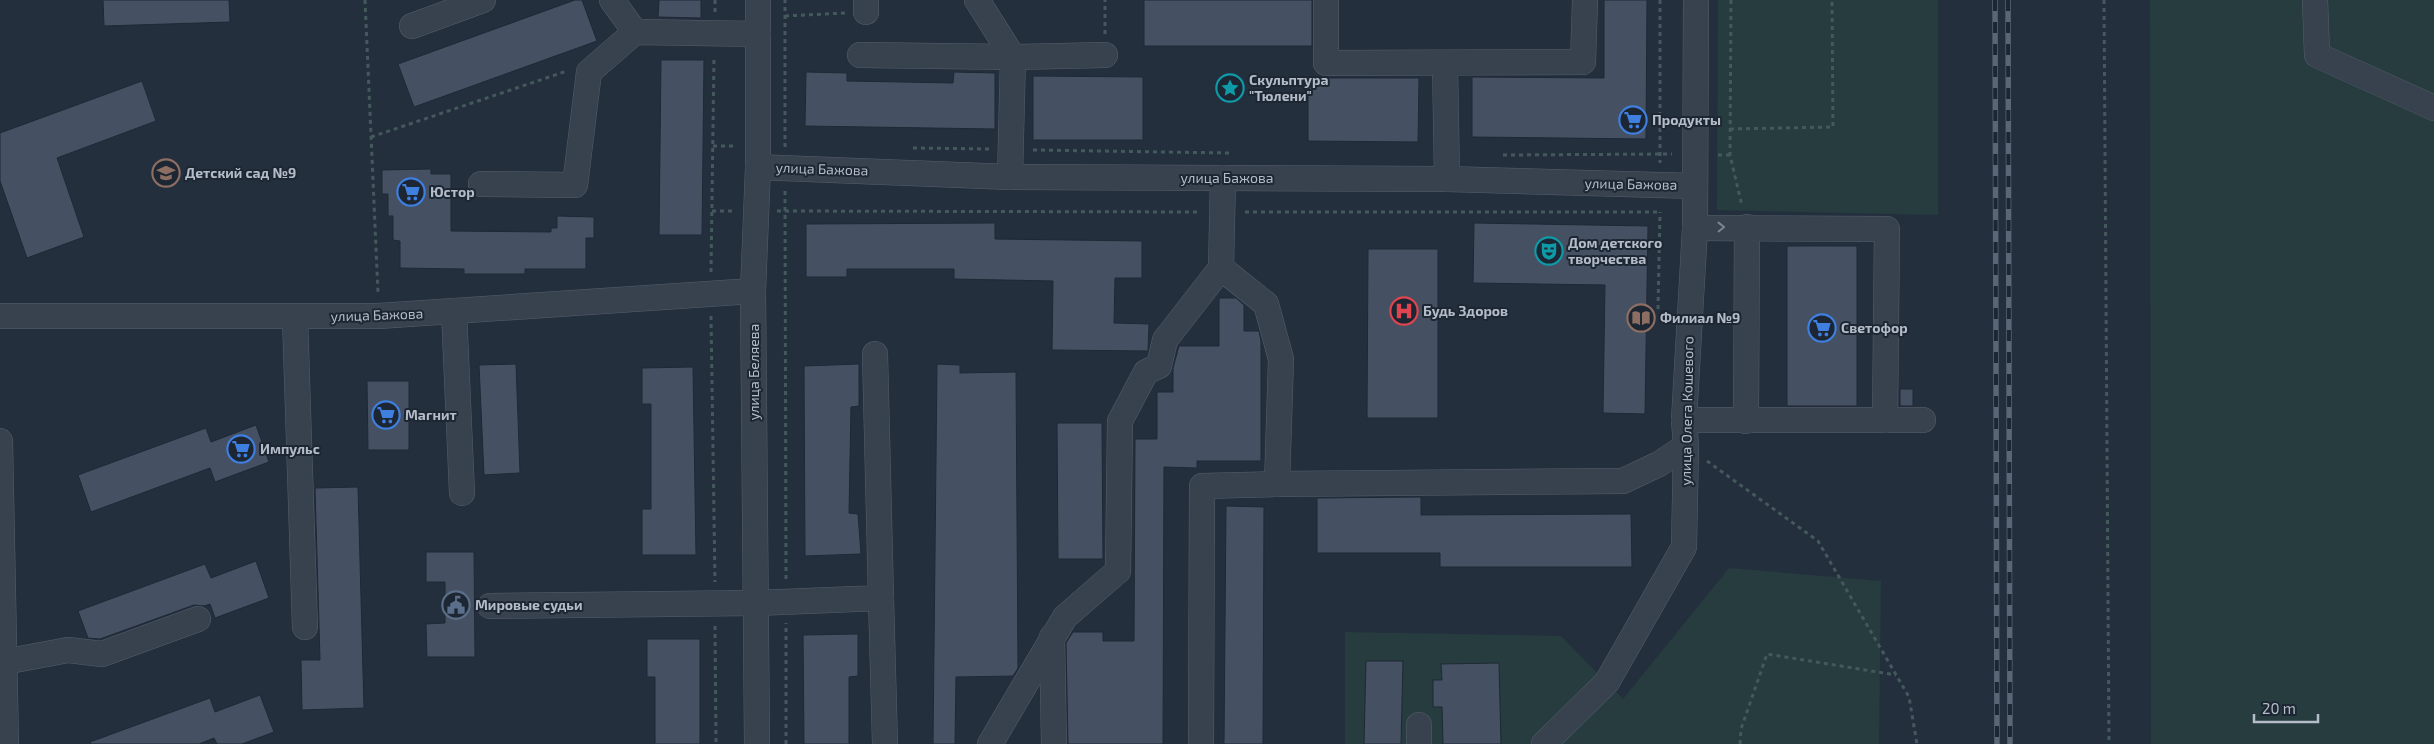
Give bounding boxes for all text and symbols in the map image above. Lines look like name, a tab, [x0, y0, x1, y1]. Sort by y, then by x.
place label: Скульптура "Тюлени"	[1249, 71, 1328, 104]
place icon: Скульптура "Тюлени"	[1215, 73, 1245, 103]
supermarket icon: Продукты	[1618, 105, 1648, 135]
place label: Продукты	[1652, 111, 1721, 128]
school or university icon: Детский сад №9	[151, 158, 181, 188]
street label: улица Бажова	[775, 158, 869, 179]
place label: Детский сад №9	[185, 164, 296, 181]
street label: улица Бажова	[1181, 169, 1273, 186]
street label: улица Бажова	[1584, 174, 1678, 193]
supermarket icon: Юстор	[396, 177, 426, 207]
place label: Юстор	[430, 183, 475, 200]
one-way arrow	[1718, 222, 1725, 232]
place label: Дом детского творчества	[1568, 234, 1662, 267]
theatre icon: Дом детского творчества	[1534, 236, 1564, 266]
hospital icon: Будь Здоров	[1389, 296, 1419, 326]
place label: Будь Здоров	[1423, 302, 1508, 319]
library icon: Филиал №9	[1626, 303, 1656, 333]
street label: улица Бажова	[330, 304, 424, 325]
place label: Филиал №9	[1660, 309, 1740, 326]
supermarket icon: Светофор	[1807, 313, 1837, 343]
place label: Светофор	[1841, 319, 1908, 336]
street label: улица Беляева	[745, 324, 762, 420]
street label: улица Олега Кошевого	[1677, 336, 1696, 486]
supermarket icon: Магнит	[371, 400, 401, 430]
place label: Магнит	[405, 406, 457, 423]
supermarket icon: Импульс	[226, 434, 256, 464]
place label: Импульс	[260, 440, 320, 457]
public building icon: Мировые судьи	[441, 590, 471, 620]
place label: Мировые судьи	[475, 596, 582, 613]
scale bar	[2254, 692, 2318, 724]
text: 20 m	[2262, 699, 2296, 717]

